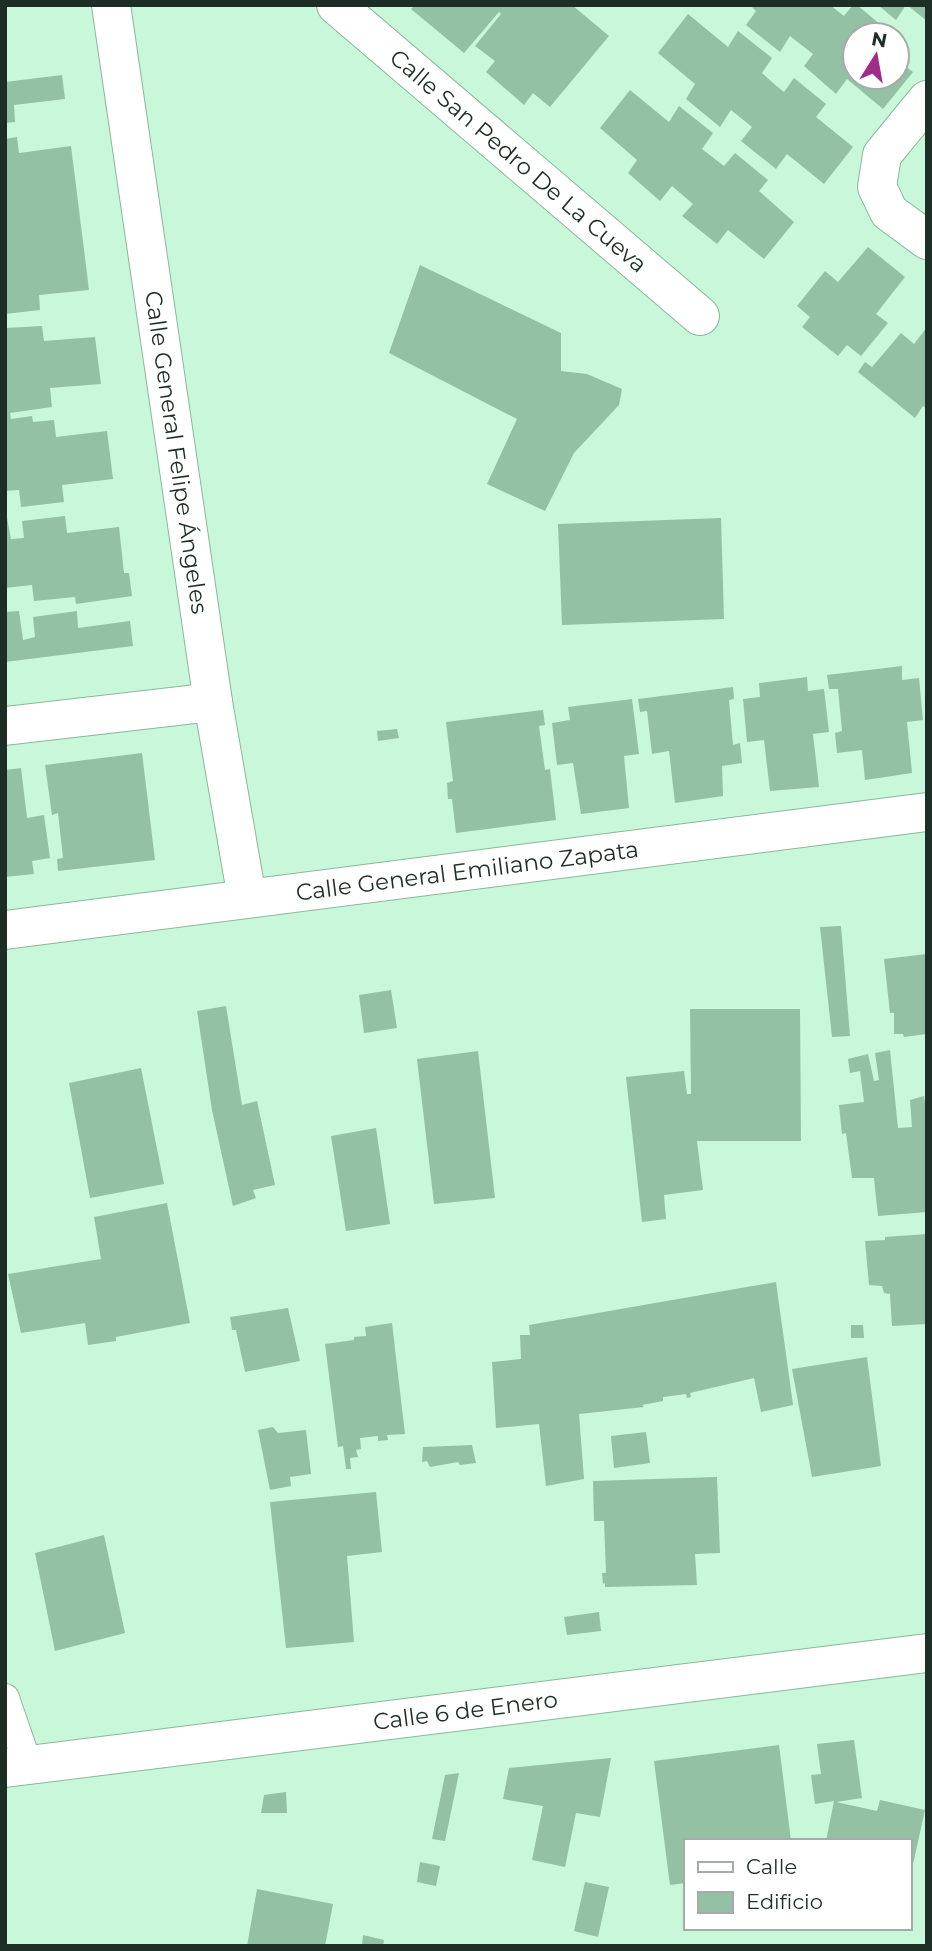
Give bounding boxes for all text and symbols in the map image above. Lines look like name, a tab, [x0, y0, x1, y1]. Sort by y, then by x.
north arrow	[841, 21, 911, 91]
text: N	[869, 27, 889, 53]
street label: Calle San Pedro De La Cueva	[384, 43, 653, 278]
street label: Calle General Felipe Ángeles	[139, 289, 214, 616]
street label: Calle General Emiliano Zapata	[294, 835, 640, 907]
street label: Calle 6 de Enero	[371, 1685, 559, 1736]
legend	[684, 1839, 911, 1930]
text: Calle	[746, 1854, 797, 1879]
text: Edificio	[746, 1889, 823, 1914]

